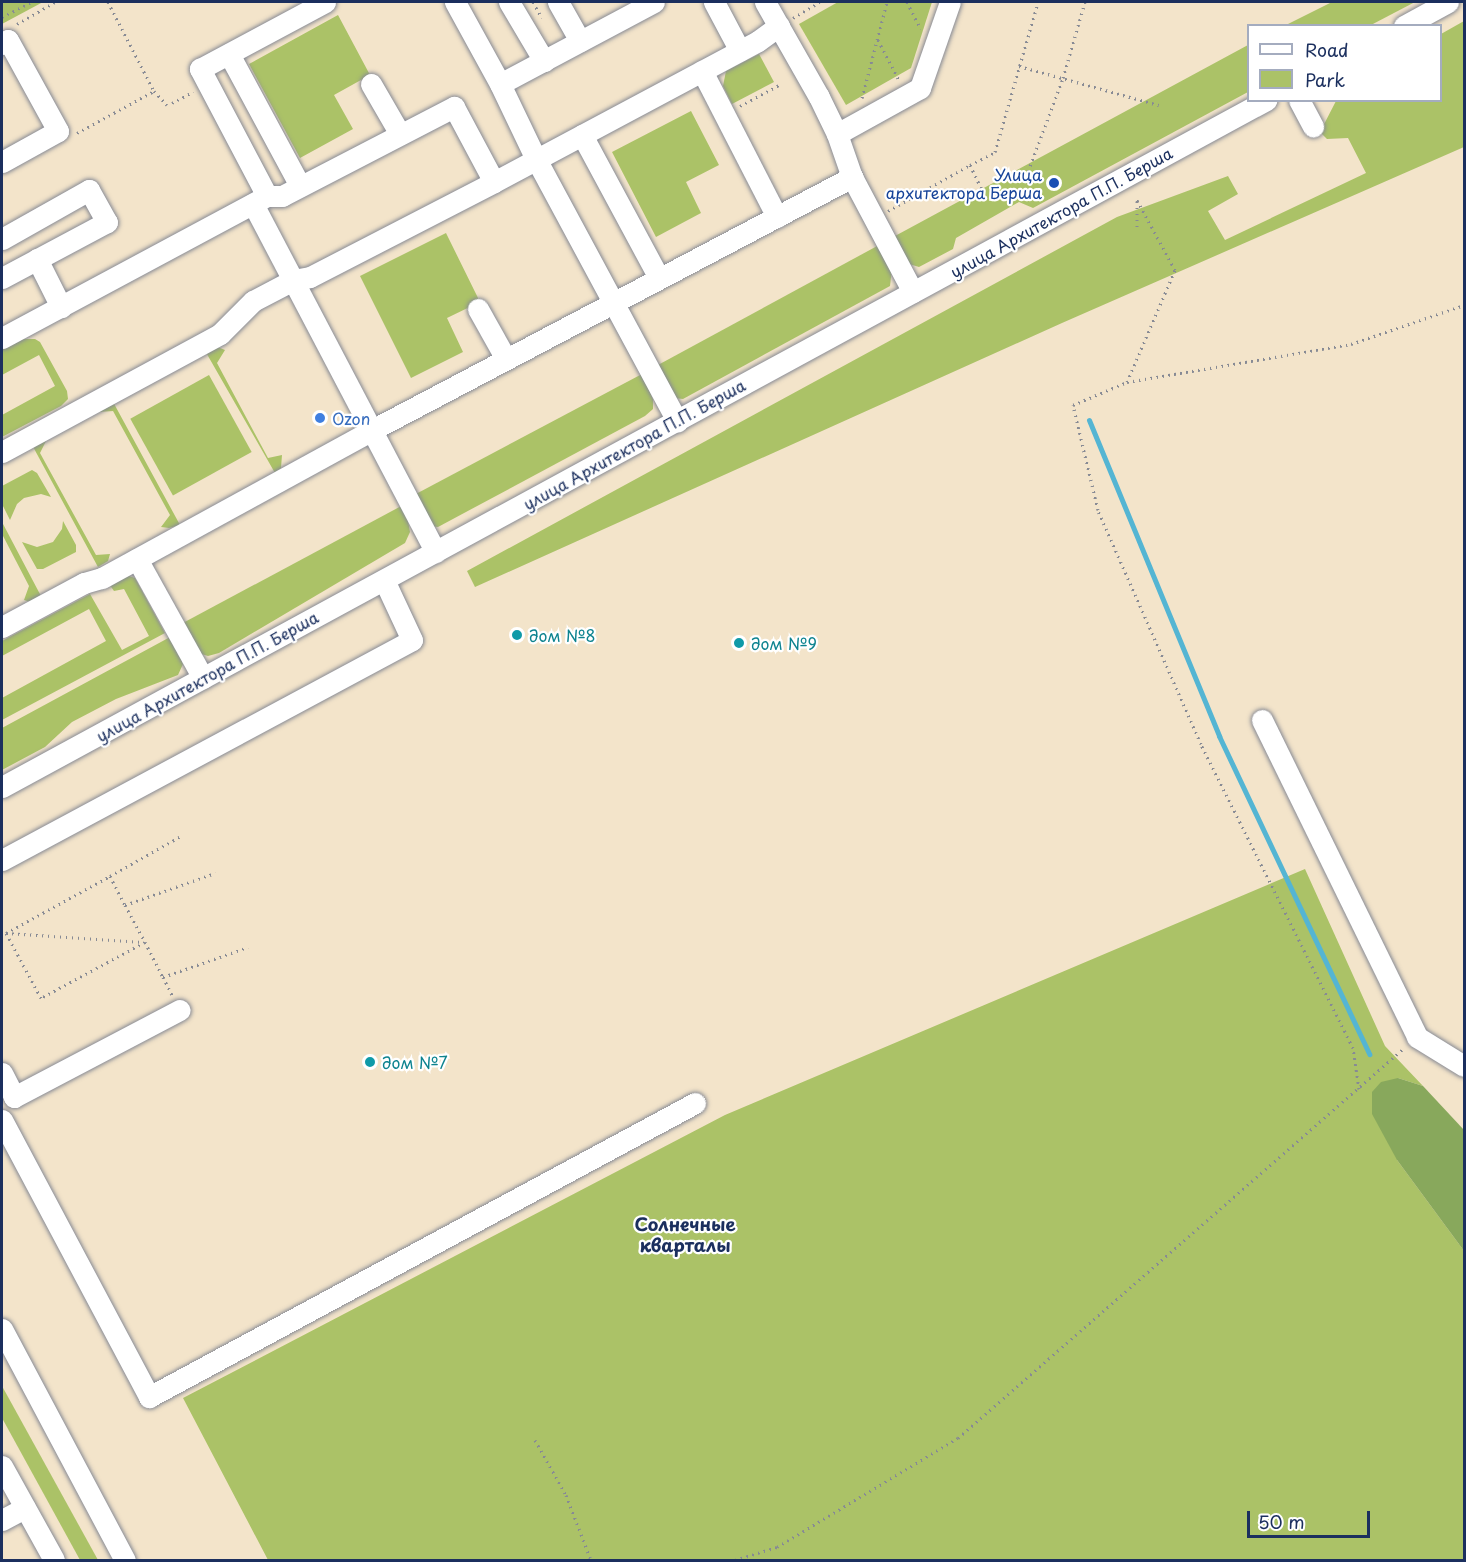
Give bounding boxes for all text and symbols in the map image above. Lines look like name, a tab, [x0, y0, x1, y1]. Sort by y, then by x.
legend	[1247, 24, 1442, 102]
text: Road	[1305, 36, 1349, 63]
text: Park	[1305, 66, 1345, 93]
street label: улица Архитектора П.П. Берша	[946, 143, 1176, 281]
place label: Улица архитектора Берша	[885, 164, 1042, 202]
marker: Улица архитектора Берша	[1047, 176, 1061, 190]
street label: улица Архитектора П.П. Берша	[519, 375, 749, 513]
place label: Ozon	[332, 408, 370, 428]
marker: Ozon	[313, 411, 327, 425]
street label: улица Архитектора П.П. Берша	[92, 607, 322, 745]
place label: дом №8	[529, 625, 596, 645]
marker: дом №8	[510, 628, 524, 642]
place label: дом №9	[751, 633, 817, 653]
marker: дом №9	[732, 636, 746, 650]
place label: дом №7	[382, 1052, 448, 1072]
marker: дом №7	[363, 1055, 377, 1069]
district label: Солнечные кварталы	[634, 1214, 736, 1256]
scale bar	[1250, 1499, 1373, 1537]
text: 50 m	[1258, 1508, 1305, 1535]

